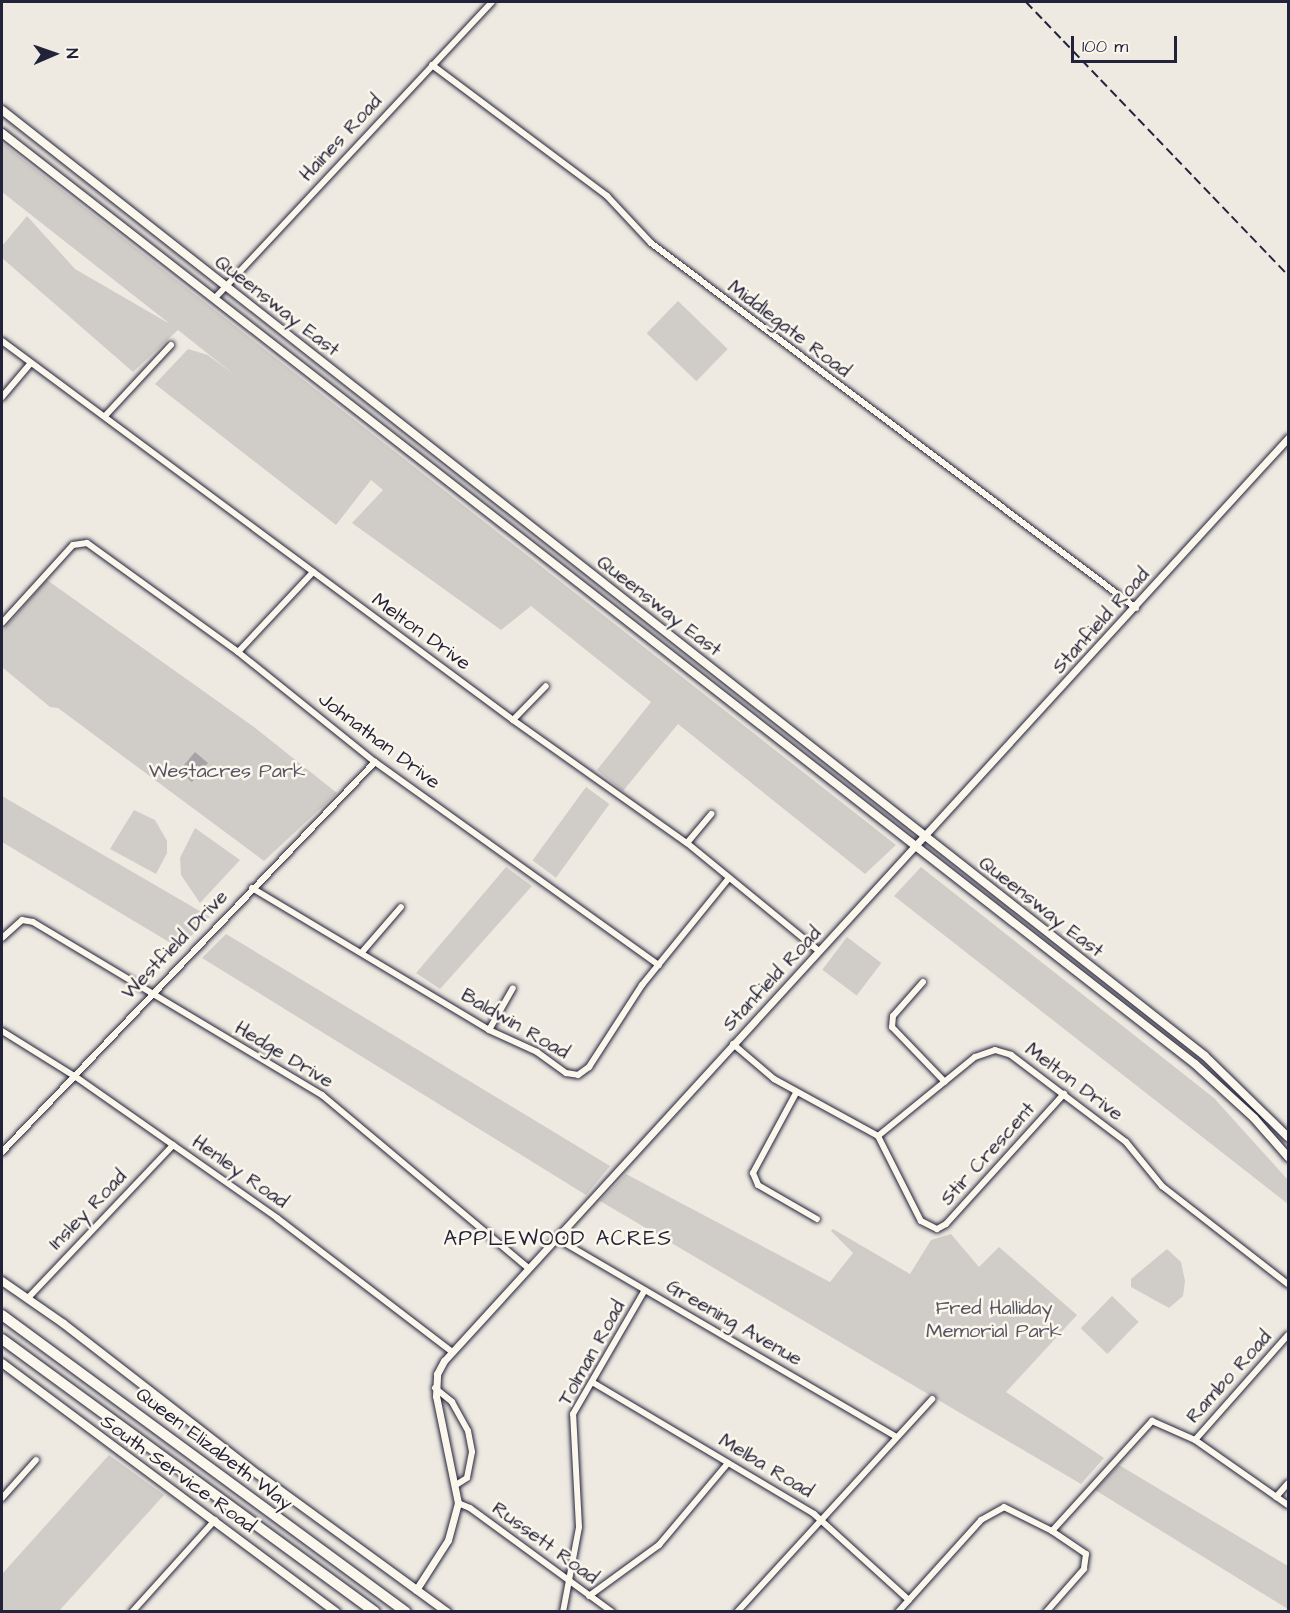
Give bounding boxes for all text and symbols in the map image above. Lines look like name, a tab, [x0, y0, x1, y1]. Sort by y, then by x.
north arrow	[24, 24, 84, 84]
scale bar	[1074, 24, 1180, 62]
text: 100 m	[1082, 34, 1128, 59]
text: N	[61, 48, 83, 59]
street label: Haines Road	[295, 90, 387, 186]
street label: Queensway East	[210, 250, 344, 362]
street label: Middlegate Road	[723, 275, 855, 383]
street label: Queensway East	[592, 550, 726, 662]
street label: Stanfield Road	[1047, 563, 1155, 679]
street label: Melton Drive	[367, 588, 475, 676]
street label: Johnathan Drive	[313, 687, 445, 795]
park label: Westacres Park	[149, 759, 305, 783]
street label: Queensway East	[974, 851, 1108, 963]
street label: Westfield Drive	[117, 885, 233, 1005]
street label: Stanfield Road	[717, 922, 827, 1036]
street label: Baldwin Road	[457, 983, 573, 1065]
street label: Hedge Drive	[230, 1016, 338, 1094]
street label: Melton Drive	[1020, 1037, 1128, 1127]
street label: Stir Crescent	[935, 1097, 1041, 1211]
street label: Henley Road	[187, 1130, 293, 1214]
street label: Insley Road	[44, 1165, 132, 1255]
district label: APPLEWOOD ACRES	[444, 1226, 672, 1252]
street label: Greening Avenue	[662, 1274, 806, 1372]
street label: Tolman Road	[553, 1296, 631, 1410]
park label: Fred Halliday Memorial Park	[926, 1297, 1062, 1344]
street label: Rambo Road	[1181, 1326, 1277, 1428]
street label: Queen Elizabeth Way	[131, 1382, 297, 1516]
street label: South Service Road	[96, 1410, 260, 1538]
street label: Melba Road	[714, 1428, 818, 1504]
street label: Russett Road	[487, 1496, 603, 1590]

